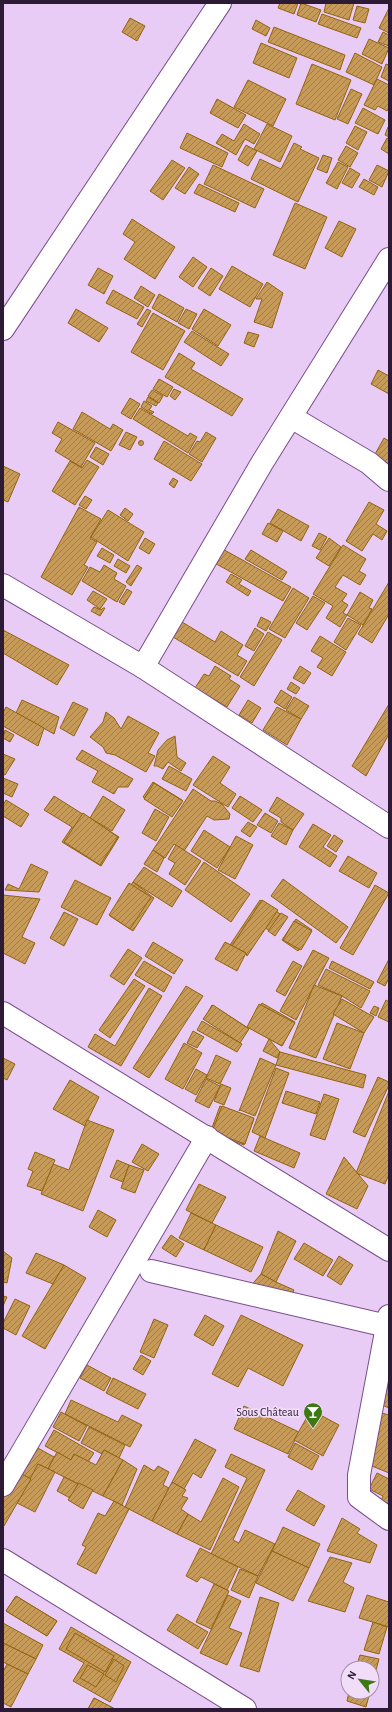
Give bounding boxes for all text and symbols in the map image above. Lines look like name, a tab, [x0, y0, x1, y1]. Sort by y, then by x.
bar icon: Sous Château	[302, 1401, 324, 1429]
place label: Sous Château	[236, 1406, 299, 1418]
north arrow	[340, 1660, 380, 1700]
text: N	[345, 1669, 358, 1681]

